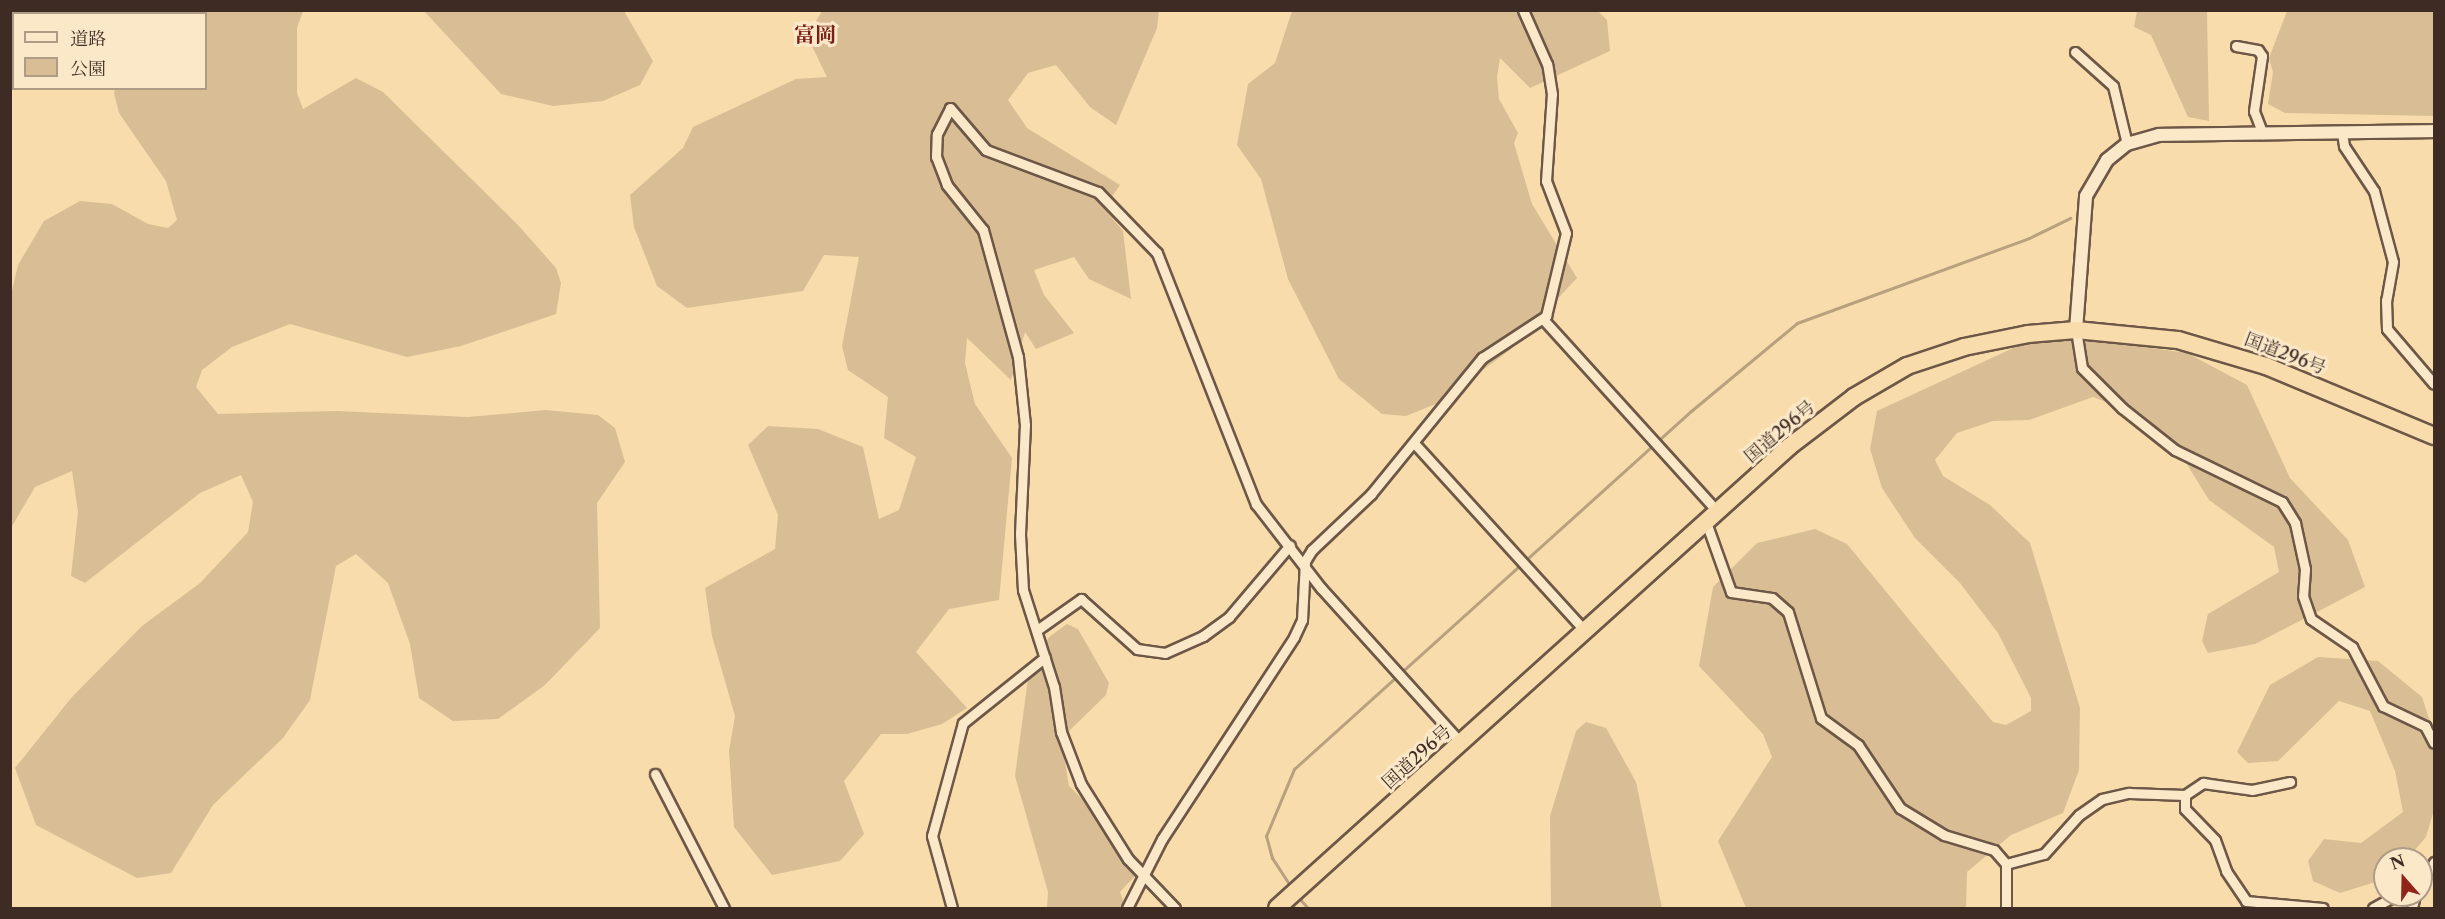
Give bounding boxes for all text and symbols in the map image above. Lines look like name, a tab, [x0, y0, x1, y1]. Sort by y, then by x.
legend	[12, 12, 207, 90]
district label: 富岡	[794, 22, 836, 48]
text: 道路	[70, 28, 106, 50]
text: 公園	[70, 58, 106, 80]
street label: 国道296号	[2241, 329, 2329, 379]
street label: 国道296号	[1740, 396, 1820, 468]
street label: 国道296号	[1378, 720, 1456, 794]
north arrow	[2373, 847, 2433, 907]
text: N	[2388, 850, 2407, 874]

